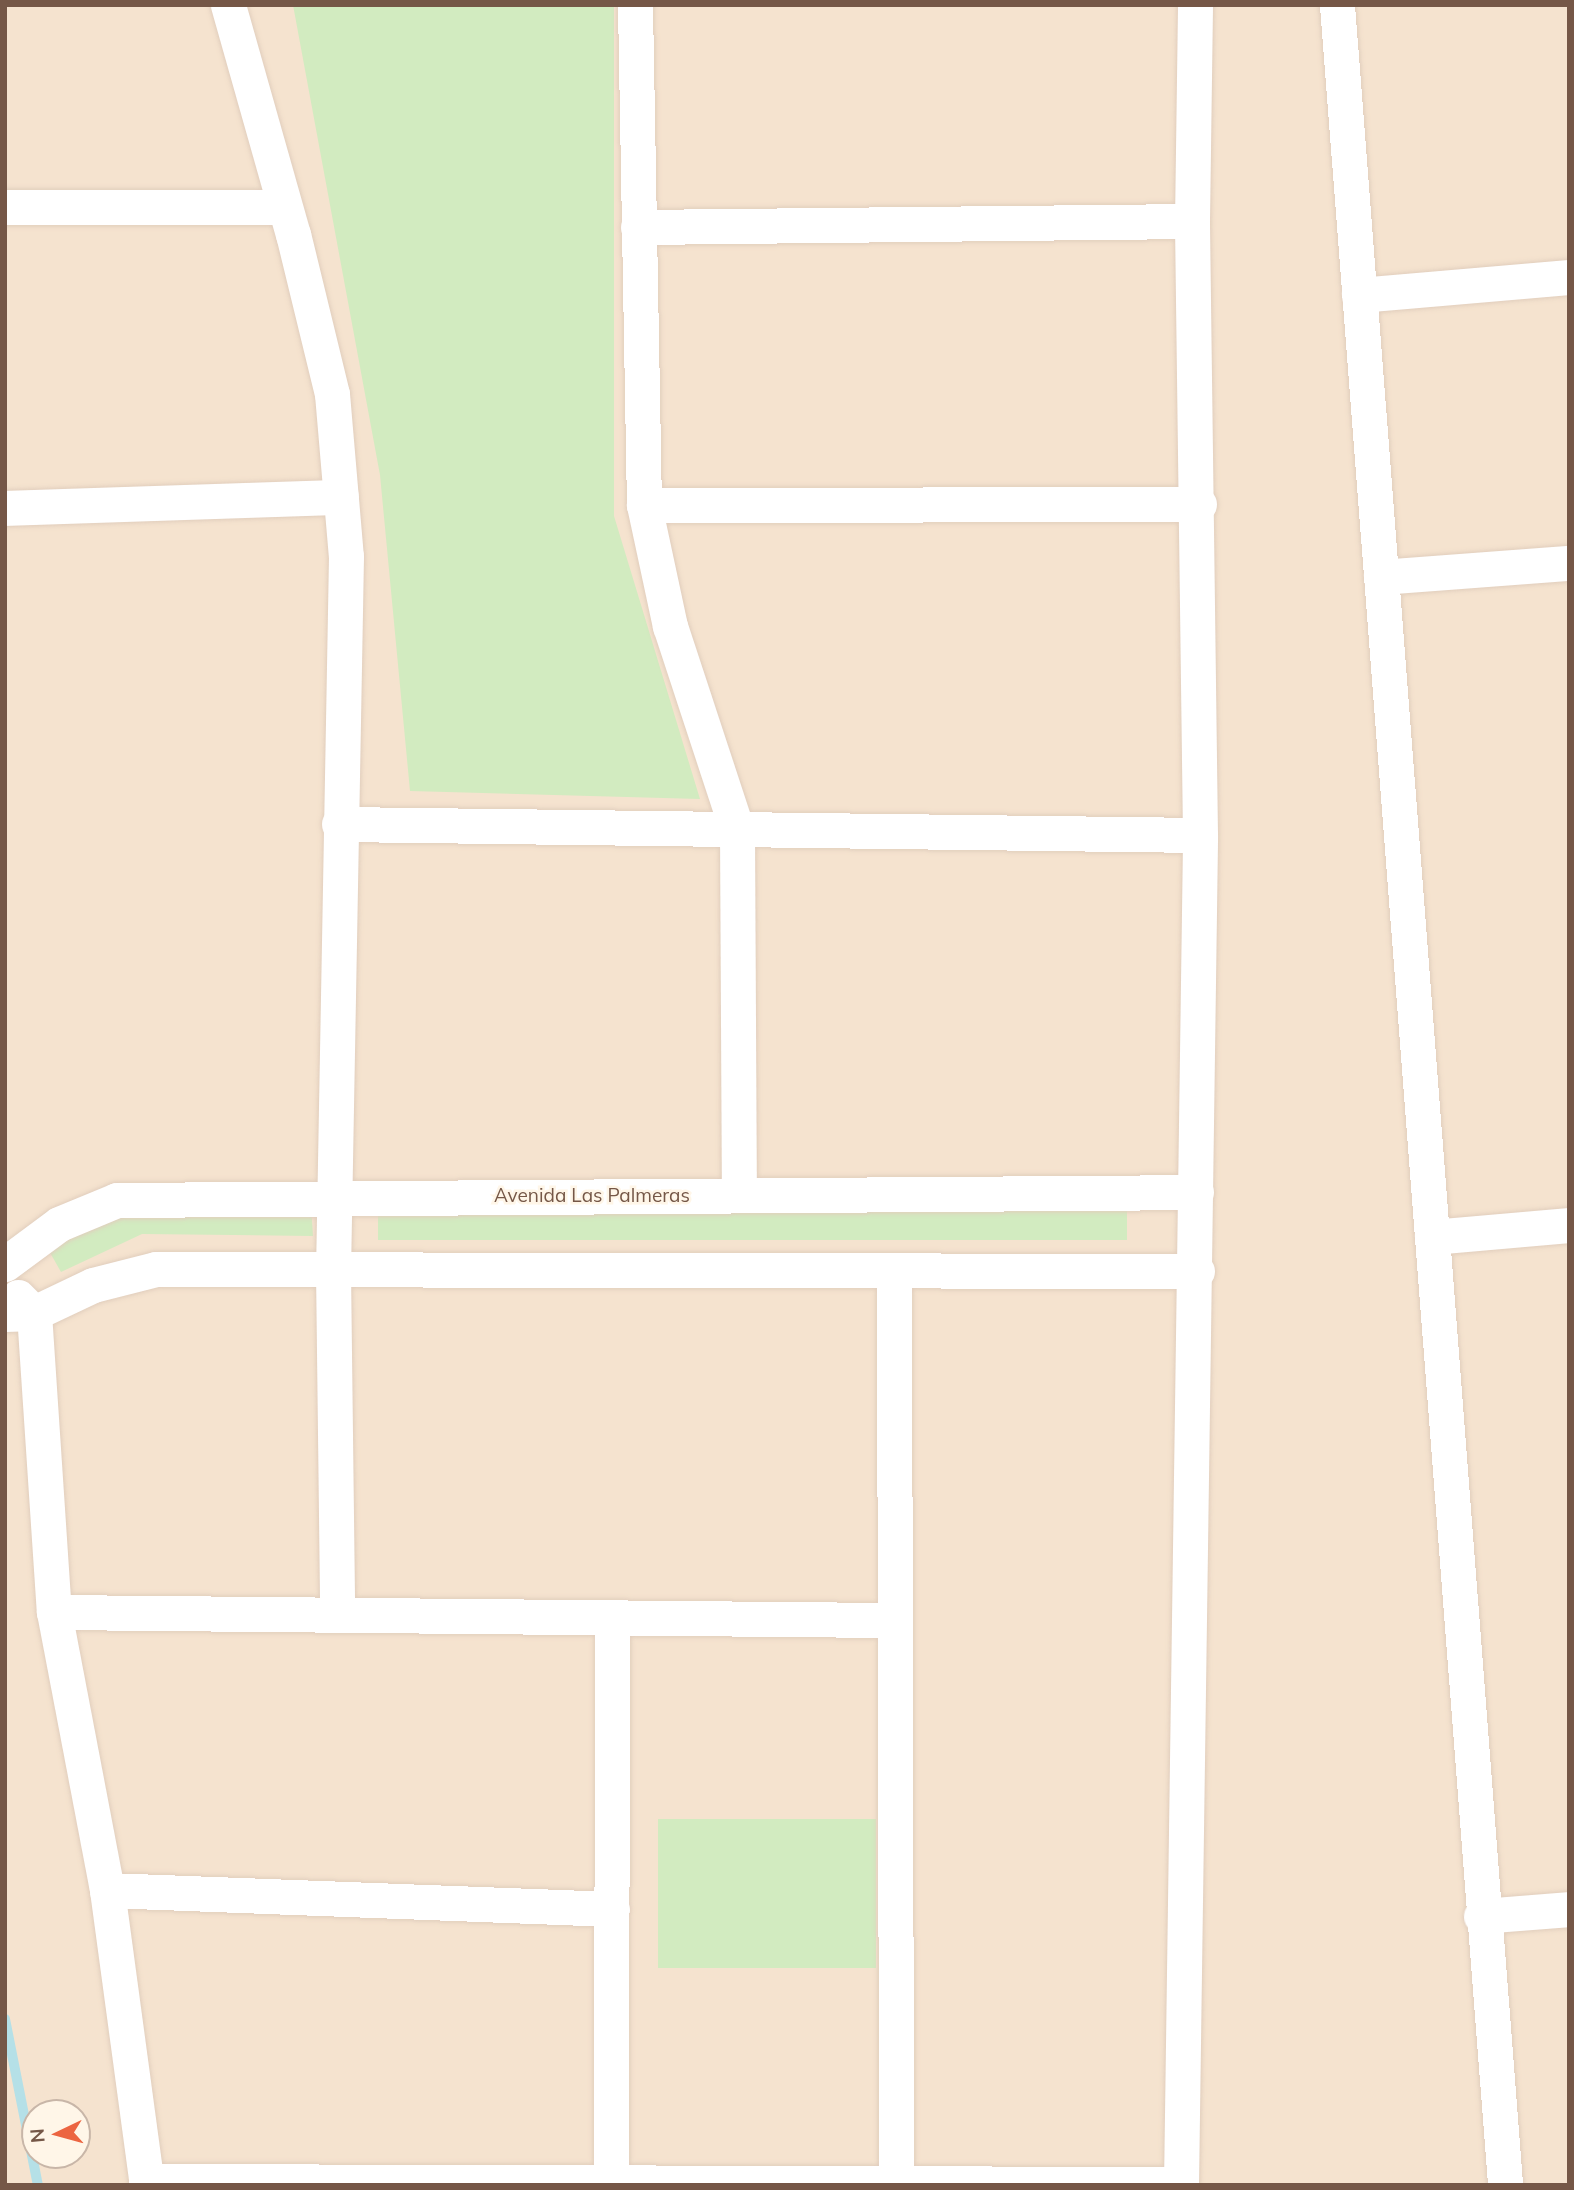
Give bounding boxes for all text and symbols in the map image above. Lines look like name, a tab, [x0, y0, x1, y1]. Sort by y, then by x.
street label: Avenida Las Palmeras	[494, 1185, 690, 1207]
north arrow	[21, 2099, 91, 2169]
text: N	[24, 2127, 50, 2144]

